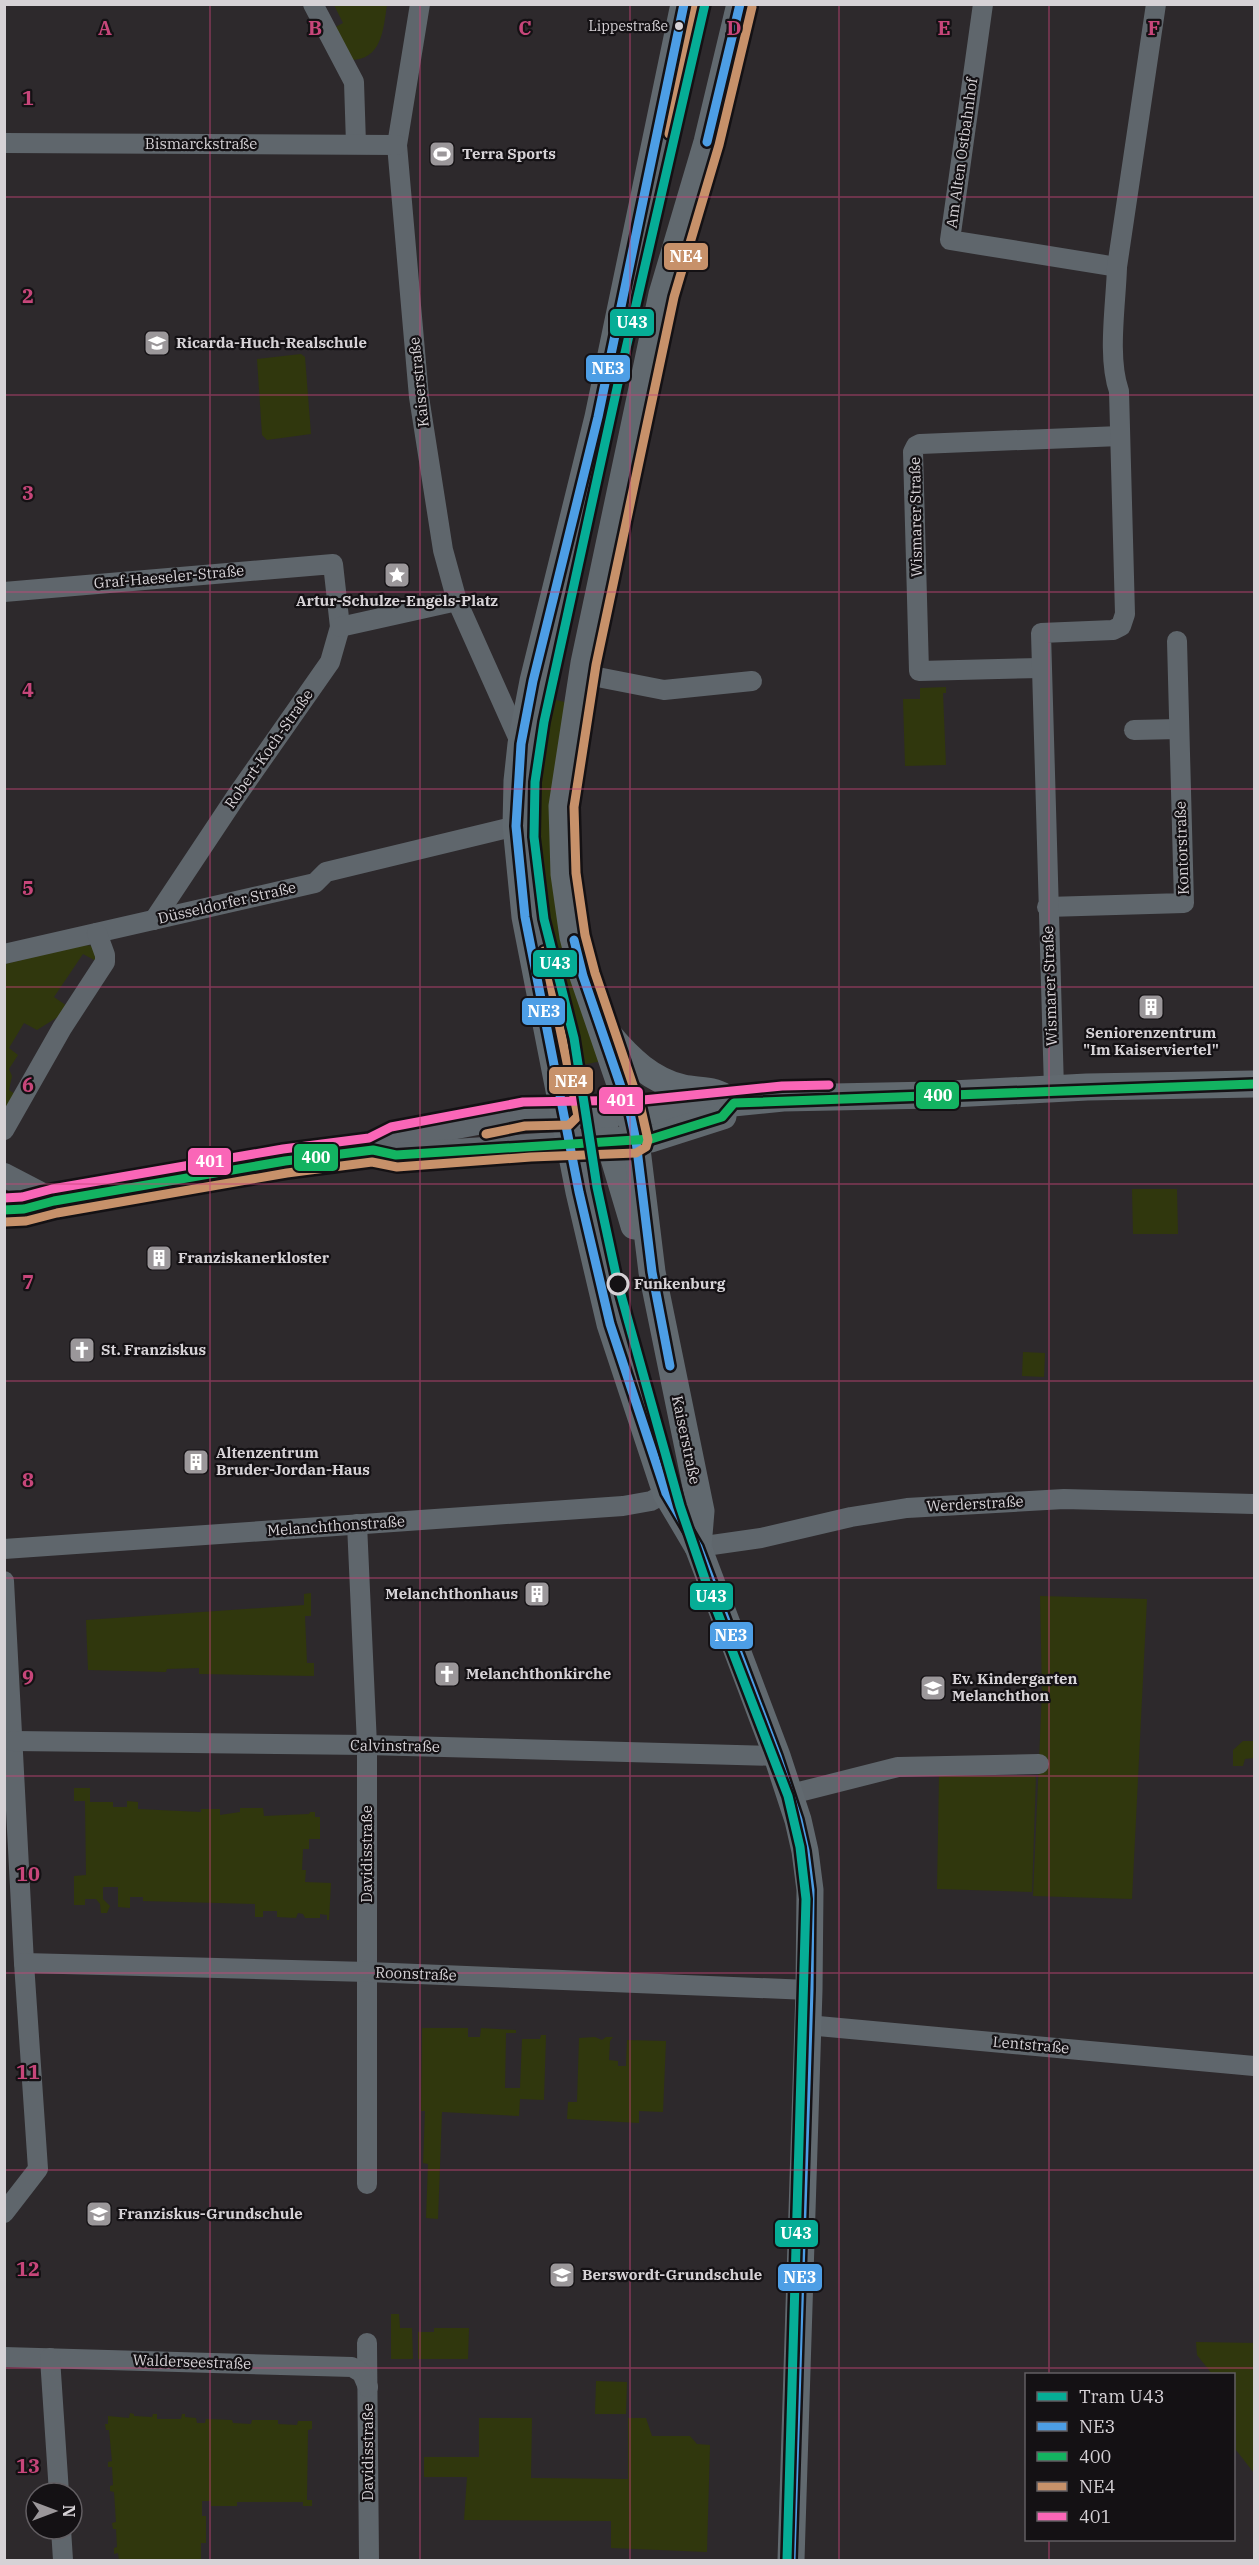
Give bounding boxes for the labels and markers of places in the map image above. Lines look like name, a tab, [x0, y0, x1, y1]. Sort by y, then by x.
place label: Lippestraße	[588, 17, 668, 35]
marker: Lippestraße	[673, 20, 685, 32]
sports icon: Terra Sports	[427, 139, 457, 169]
place label: Terra Sports	[462, 144, 556, 163]
school or university icon: Ricarda-Huch-Realschule	[142, 328, 172, 358]
place label: Ricarda-Huch-Realschule	[176, 333, 367, 352]
place icon: Artur-Schulze-Engels-Platz	[382, 560, 412, 590]
place label: Artur-Schulze-Engels-Platz	[296, 591, 498, 610]
building icon: Seniorenzentrum "Im Kaiserviertel"	[1136, 992, 1166, 1022]
place label: Seniorenzentrum "Im Kaiserviertel"	[1083, 1023, 1219, 1059]
building icon: Franziskanerkloster	[144, 1243, 174, 1273]
place label: Franziskanerkloster	[178, 1248, 330, 1267]
marker: Funkenburg	[607, 1273, 629, 1295]
place label: Funkenburg	[634, 1274, 726, 1293]
church icon: St. Franziskus	[67, 1335, 97, 1365]
place label: St. Franziskus	[101, 1340, 206, 1359]
place label: Altenzentrum Bruder-Jordan-Haus	[216, 1443, 370, 1479]
building icon: Altenzentrum Bruder-Jordan-Haus	[181, 1447, 211, 1477]
building icon: Melanchthonhaus	[522, 1579, 552, 1609]
place label: Melanchthonhaus	[385, 1584, 518, 1603]
church icon: Melanchthonkirche	[432, 1659, 462, 1689]
place label: Melanchthonkirche	[466, 1664, 611, 1683]
place label: Ev. Kindergarten Melanchthon	[952, 1669, 1078, 1705]
school or university icon: Ev. Kindergarten Melanchthon	[918, 1673, 948, 1703]
school or university icon: Franziskus-Grundschule	[84, 2199, 114, 2229]
place label: Franziskus-Grundschule	[118, 2204, 303, 2223]
school or university icon: Berswordt-Grundschule	[547, 2260, 577, 2290]
place label: Berswordt-Grundschule	[582, 2265, 762, 2284]

